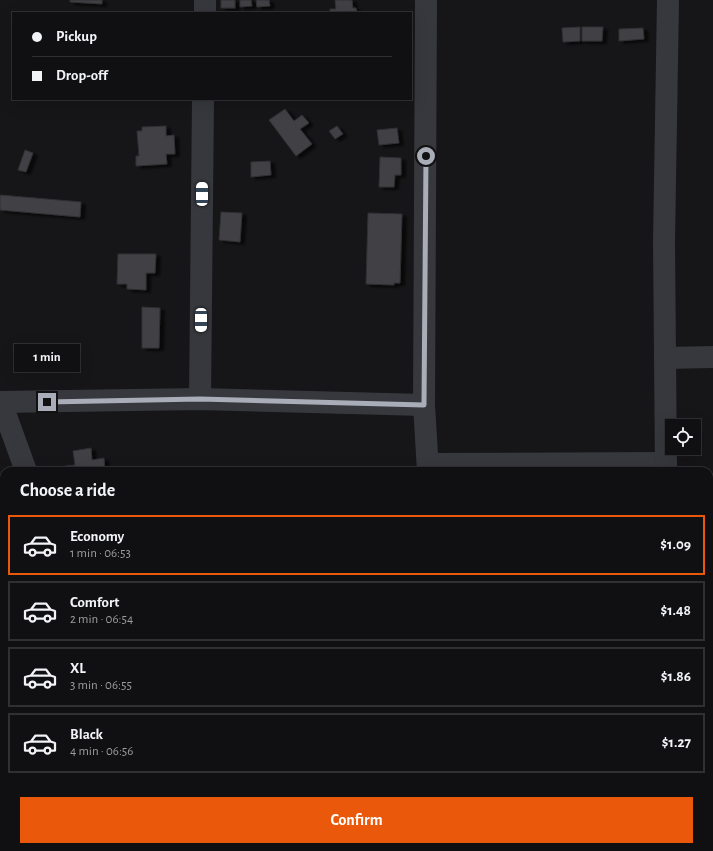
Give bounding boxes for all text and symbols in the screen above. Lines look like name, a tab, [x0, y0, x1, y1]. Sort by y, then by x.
text: Pickup	[56, 29, 97, 44]
text: Drop-off	[56, 68, 108, 83]
route start	[417, 147, 435, 165]
car	[196, 182, 208, 206]
car	[195, 308, 207, 332]
callout: 1 min	[14, 344, 80, 372]
text: 1 min	[33, 351, 61, 364]
route end	[38, 393, 56, 411]
map controls	[665, 419, 701, 455]
button: locate	[665, 419, 701, 455]
text: Choose a ride	[20, 482, 115, 500]
icon: car	[22, 527, 58, 563]
text: Economy	[70, 529, 124, 544]
text: $1.09	[660, 537, 691, 552]
text: 1 min · 06:53	[70, 547, 131, 560]
icon: car	[22, 593, 58, 629]
text: Comfort	[70, 595, 119, 610]
text: $1.48	[660, 603, 691, 618]
text: 2 min · 06:54	[70, 613, 133, 626]
icon: car	[22, 659, 58, 695]
text: XL	[70, 661, 86, 676]
text: $1.86	[661, 669, 691, 684]
text: 3 min · 06:55	[70, 679, 132, 692]
icon: car	[22, 725, 58, 761]
text: Black	[70, 727, 103, 742]
text: $1.27	[662, 735, 691, 750]
text: 4 min · 06:56	[70, 745, 133, 758]
button: Confirm	[20, 797, 693, 843]

